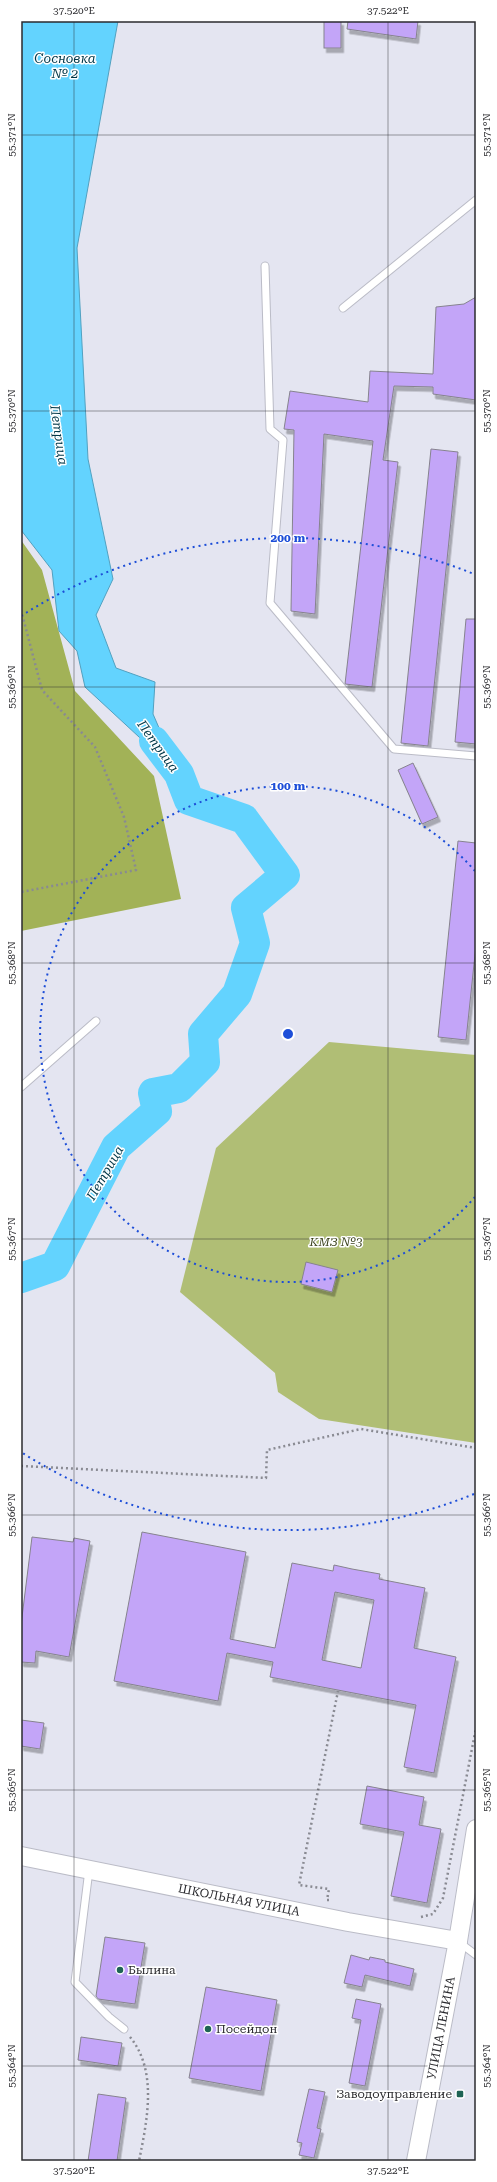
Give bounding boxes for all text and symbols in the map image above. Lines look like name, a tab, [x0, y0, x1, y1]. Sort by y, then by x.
text: 37.520°E	[53, 5, 95, 16]
text: 37.522°E	[367, 5, 409, 16]
water label: Сосновка № 2	[34, 51, 96, 81]
text: 55.371°N	[6, 113, 17, 157]
text: 55.371°N	[481, 113, 492, 157]
text: 55.370°N	[6, 389, 17, 433]
text: 55.370°N	[481, 389, 492, 433]
water label: Петрица	[47, 403, 71, 466]
text: 200 m	[271, 531, 306, 545]
text: 55.369°N	[6, 665, 17, 709]
text: 55.369°N	[481, 665, 492, 709]
water label: Петрица	[134, 716, 182, 775]
text: 100 m	[271, 779, 306, 793]
text: 55.368°N	[6, 941, 17, 985]
text: 55.368°N	[481, 941, 492, 985]
centre of rings	[281, 1027, 295, 1041]
water label: Петрица	[83, 1143, 127, 1204]
text: 55.367°N	[6, 1217, 17, 1261]
text: 55.367°N	[481, 1217, 492, 1261]
park label: КМЗ №3	[308, 1235, 363, 1249]
text: 55.366°N	[6, 1493, 17, 1537]
text: 55.366°N	[481, 1493, 492, 1537]
text: 55.365°N	[6, 1768, 17, 1812]
text: 55.365°N	[481, 1768, 492, 1812]
street label: ШКОЛЬНАЯ УЛИЦА	[177, 1881, 302, 1919]
place label: Былина	[128, 1963, 176, 1977]
marker: Былина	[115, 1965, 125, 1975]
street label: УЛИЦА ЛЕНИНА	[424, 1975, 458, 2081]
place label: Посейдон	[216, 2022, 277, 2036]
marker: Посейдон	[203, 2024, 213, 2034]
text: 55.364°N	[6, 2044, 17, 2088]
text: 55.364°N	[481, 2044, 492, 2088]
place label: Заводоуправление	[336, 2087, 452, 2101]
marker: Заводоуправление	[455, 2089, 465, 2099]
text: 37.520°E	[53, 2165, 95, 2176]
text: 37.522°E	[367, 2165, 409, 2176]

